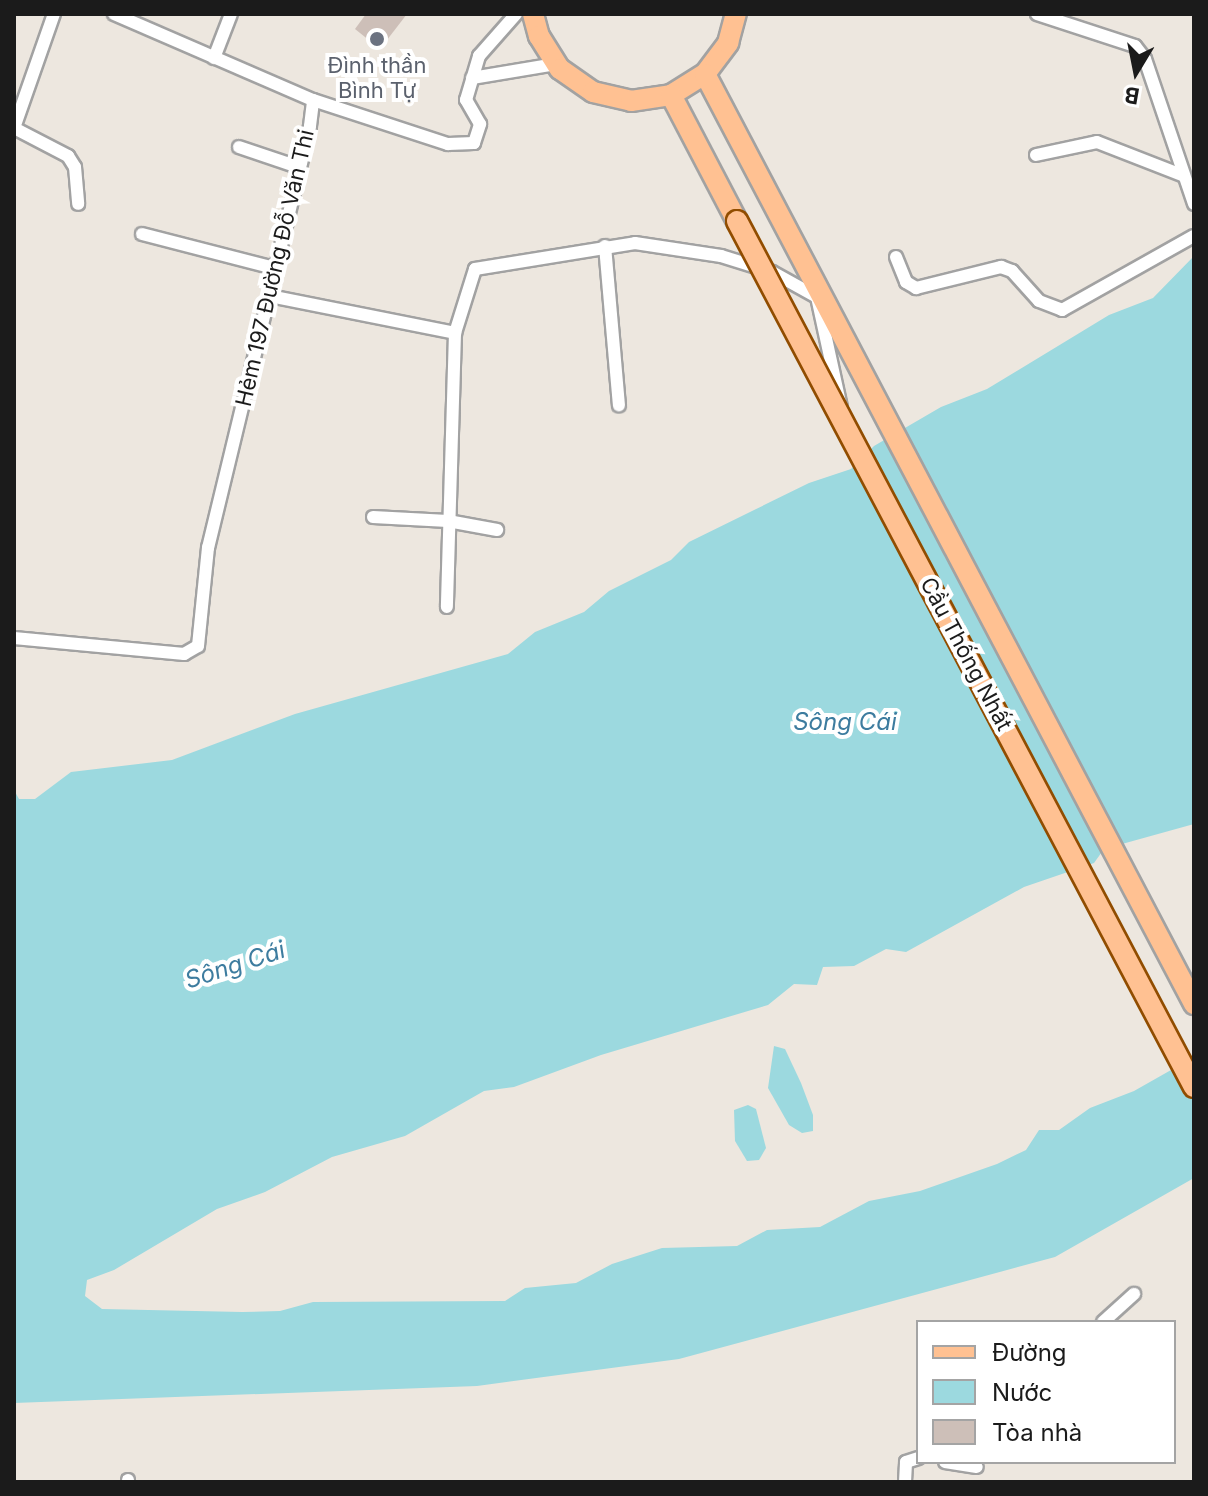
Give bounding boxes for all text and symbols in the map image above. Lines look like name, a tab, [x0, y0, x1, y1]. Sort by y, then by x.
marker: Đình thần Bình Tự	[368, 30, 386, 48]
north arrow	[1096, 32, 1176, 112]
place label: Đình thần Bình Tự	[328, 52, 426, 104]
text: B	[1122, 82, 1141, 110]
street label: Hẻm 197 Đường Đỗ Văn Thi	[230, 127, 320, 409]
street label: Cầu Thống Nhất	[914, 573, 1018, 735]
water label: Sông Cái	[793, 708, 897, 736]
water label: Sông Cái	[181, 935, 289, 995]
legend	[916, 1320, 1176, 1464]
text: Đường	[992, 1338, 1067, 1367]
text: Nước	[992, 1378, 1052, 1407]
text: Tòa nhà	[992, 1418, 1082, 1447]

